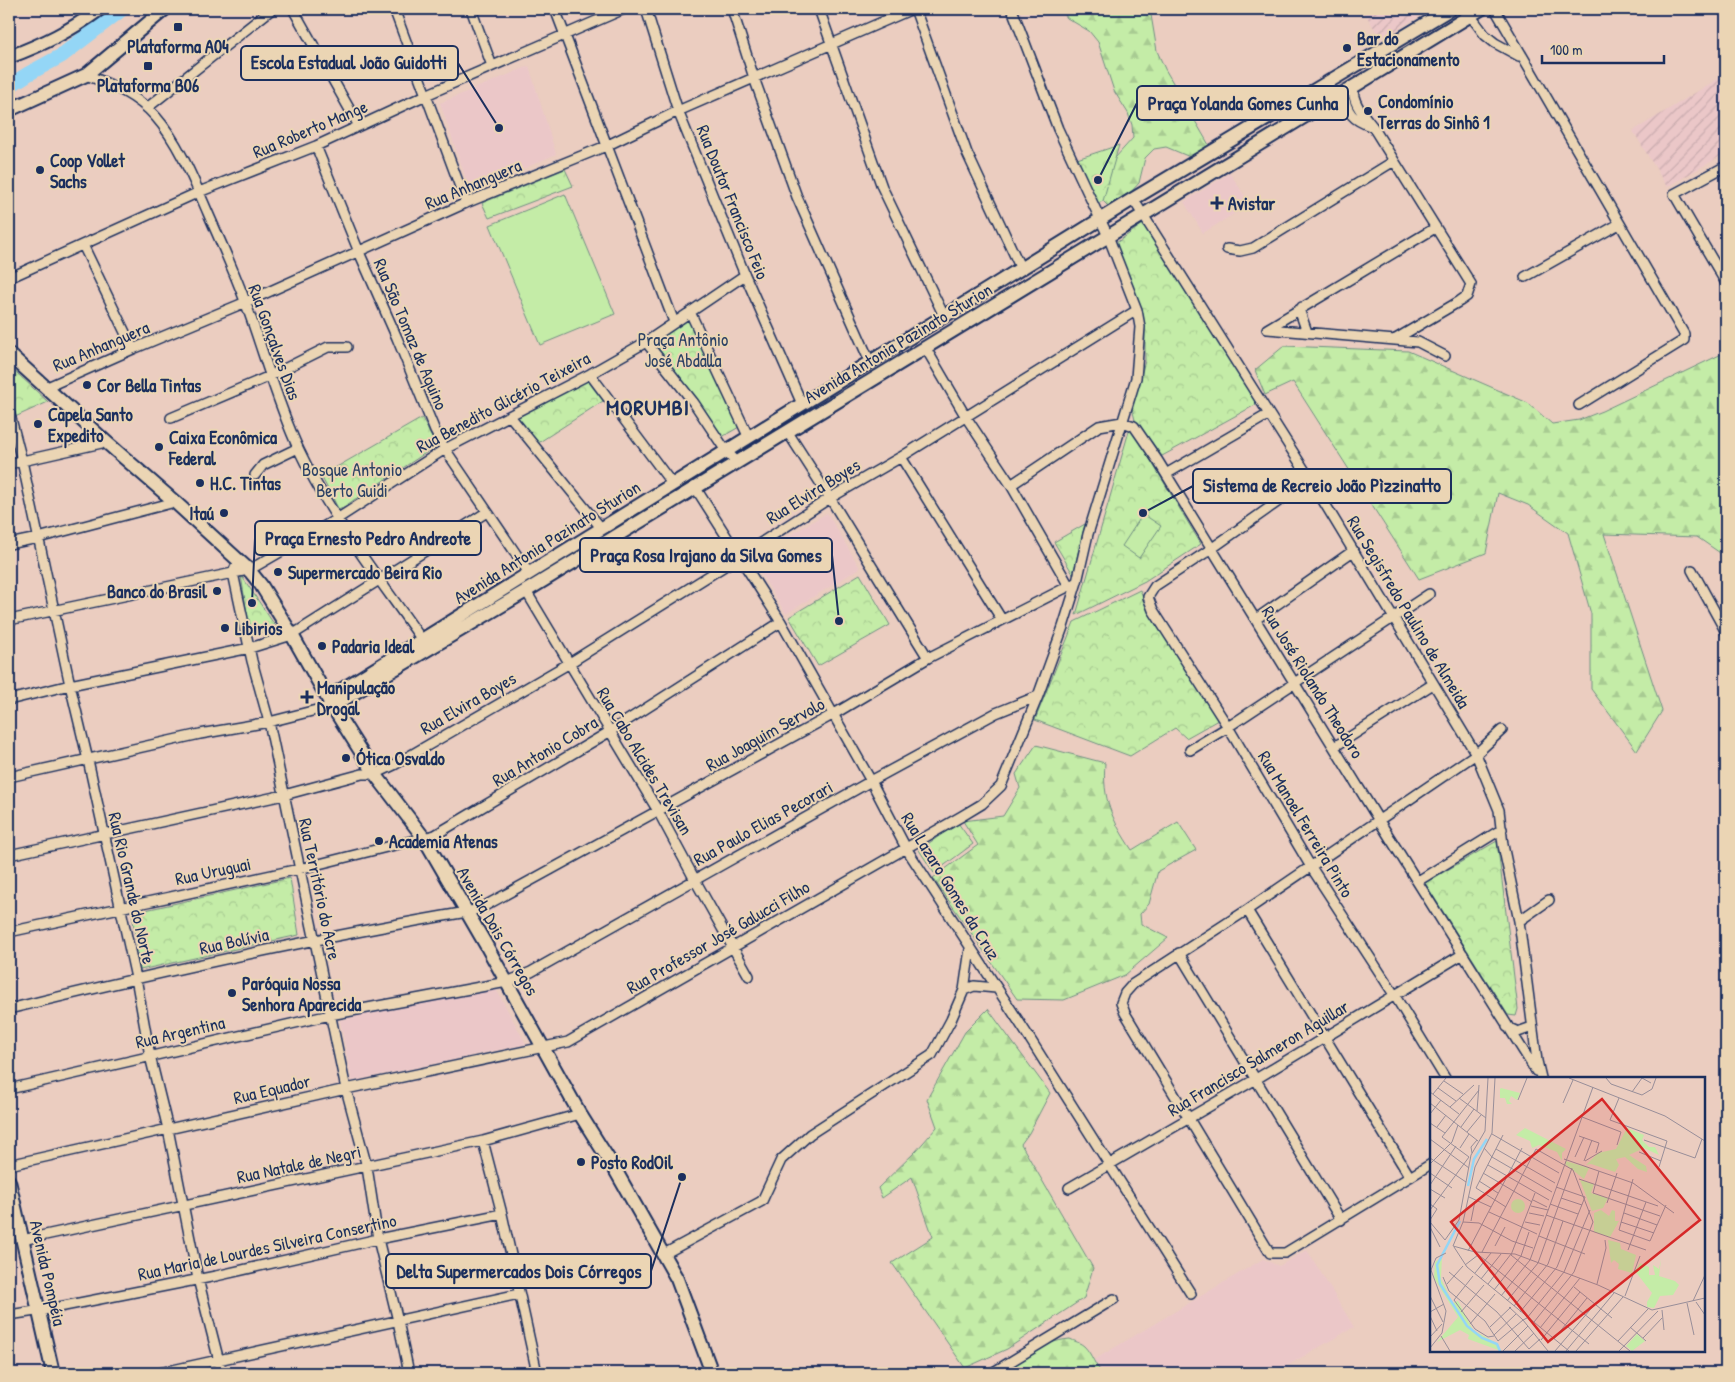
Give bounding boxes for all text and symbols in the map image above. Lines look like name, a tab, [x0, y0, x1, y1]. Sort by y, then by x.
marker: Plataforma A04	[172, 21, 184, 33]
place label: Bar do Estacionamento	[1357, 26, 1460, 72]
scale bar	[1542, 32, 1665, 64]
place label: Plataforma A04	[127, 34, 229, 59]
text: 100 m	[1550, 39, 1583, 60]
marker: Bar do Estacionamento	[1341, 42, 1353, 54]
callout: Escola Estadual João Guidotti	[241, 46, 458, 80]
text: Escola Estadual João Guidotti	[251, 49, 447, 75]
marker: Plataforma B06	[142, 60, 154, 72]
place label: Plataforma B06	[97, 73, 199, 98]
callout: Praça Yolanda Gomes Cunha	[1137, 86, 1348, 120]
place label: Condomínio Terras do Sinhô 1	[1377, 89, 1490, 135]
text: Praça Yolanda Gomes Cunha	[1148, 90, 1339, 116]
street label: Rua Roberto Mange	[249, 94, 371, 164]
marker: Condomínio Terras do Sinhô 1	[1362, 105, 1374, 117]
street label: Rua Doutor Francisco Feio	[691, 121, 775, 283]
place label: Coop Vollet Sachs	[50, 148, 126, 194]
street label: Rua Anhanguera	[421, 152, 525, 216]
marker: Coop Vollet Sachs	[34, 164, 46, 176]
place label: Avistar	[1228, 191, 1275, 216]
marker: Avistar	[1210, 196, 1224, 210]
street label: Rua São Tomaz de Aquino	[368, 254, 454, 414]
street label: Avenida Antonia Pazinato Sturion	[799, 277, 997, 409]
street label: Rua Gonçalves Dias	[242, 281, 308, 403]
street label: Rua Anhanguera	[49, 314, 153, 378]
park label: Praça Antônio José Abdalla	[638, 327, 728, 373]
street label: Rua Benedito Glicério Teixeira	[412, 346, 594, 458]
place label: Cor Bella Tintas	[97, 373, 201, 398]
marker: Cor Bella Tintas	[81, 379, 93, 391]
district label: MORUMBI	[606, 392, 690, 422]
place label: Capela Santo Expedito	[48, 402, 133, 449]
marker: Capela Santo Expedito	[32, 418, 44, 430]
place label: Caixa Econômica Federal	[168, 425, 278, 471]
marker: Caixa Econômica Federal	[153, 441, 165, 453]
street label: Rua Elvira Boyes	[761, 452, 865, 530]
park label: Bosque Antonio Berto Guidi	[302, 457, 402, 503]
callout: Sistema de Recreio João Pìzzinatto	[1193, 469, 1451, 503]
place label: H.C. Tintas	[210, 471, 281, 496]
text: Sistema de Recreio João Pìzzinatto	[1203, 472, 1441, 498]
street label: Avenida Antonia Pazinato Sturion	[449, 474, 645, 610]
marker: H.C. Tintas	[194, 477, 206, 489]
place label: Itaú	[189, 501, 215, 526]
marker: Itaú	[218, 507, 230, 519]
street label: Rua Segisfredo Paulino de Almeida	[1341, 511, 1477, 713]
callout: Praça Ernesto Pedro Andreote	[255, 521, 481, 555]
text: Praça Ernesto Pedro Andreote	[265, 525, 472, 551]
callout: Praça Rosa Irajano da Silva Gomes	[580, 538, 832, 572]
text: Praça Rosa Irajano da Silva Gomes	[590, 542, 822, 568]
place label: Supermercado Beira Rio	[288, 560, 443, 586]
marker: Supermercado Beira Rio	[272, 566, 284, 578]
place label: Banco do Brasil	[107, 579, 208, 604]
marker: Banco do Brasil	[211, 585, 223, 597]
street label: Rua José Riolando Theodoro	[1256, 601, 1370, 763]
place label: Libirios	[235, 616, 282, 641]
marker: Libirios	[219, 622, 231, 634]
place label: Padaria Ideal	[332, 634, 415, 659]
marker: Padaria Ideal	[316, 640, 328, 652]
street label: Rua Elvira Boyes	[416, 665, 521, 741]
place label: Manipulação Drogal	[317, 675, 396, 722]
street label: Rua Cabo Alcides Trevisan	[591, 683, 699, 839]
marker: Manipulação Drogal	[301, 691, 313, 703]
street label: Rua Joaquim Servolo	[701, 691, 829, 777]
street label: Rua Antonio Cobra	[488, 710, 602, 792]
place label: Ótica Osvaldo	[356, 746, 445, 771]
street label: Rua Manoel Ferreira Pinto	[1252, 746, 1360, 902]
marker: Ótica Osvaldo	[340, 752, 352, 764]
street label: Rua Paulo Elias Pecorari	[689, 774, 837, 872]
street label: Rua Lazaro Gomes da Cruz	[895, 807, 1007, 965]
street label: Rua Rio Grande do Norte	[102, 810, 162, 966]
street label: Rua Território do Acre	[293, 816, 347, 962]
place label: Academia Atenas	[389, 829, 498, 854]
marker: Academia Atenas	[373, 835, 385, 847]
street label: Rua Uruguai	[173, 851, 253, 891]
street label: Avenida Dois Córregos	[451, 862, 545, 1000]
street label: Rua Professor José Galucci Filho	[622, 874, 814, 1000]
street label: Rua Bolívia	[197, 921, 271, 961]
place label: Paróquia Nossa Senhora Aparecida	[242, 971, 362, 1018]
marker: Paróquia Nossa Senhora Aparecida	[226, 987, 238, 999]
street label: Rua Francisco Salmeron Aguillar	[1163, 994, 1353, 1122]
street label: Rua Argentina	[133, 1010, 227, 1054]
street label: Rua Equador	[231, 1068, 313, 1110]
inset map	[1430, 1077, 1705, 1352]
street label: Rua Natale de Negri	[234, 1139, 364, 1189]
place label: Posto RodOil	[591, 1150, 674, 1175]
marker: Posto RodOil	[575, 1156, 587, 1168]
street label: Rua Maria de Lourdes Silveira Consertino	[135, 1207, 399, 1287]
street label: Avenida Pompéia	[24, 1218, 72, 1328]
callout: Delta Supermercados Dois Córregos	[386, 1254, 651, 1288]
text: Delta Supermercados Dois Córregos	[396, 1258, 642, 1285]

